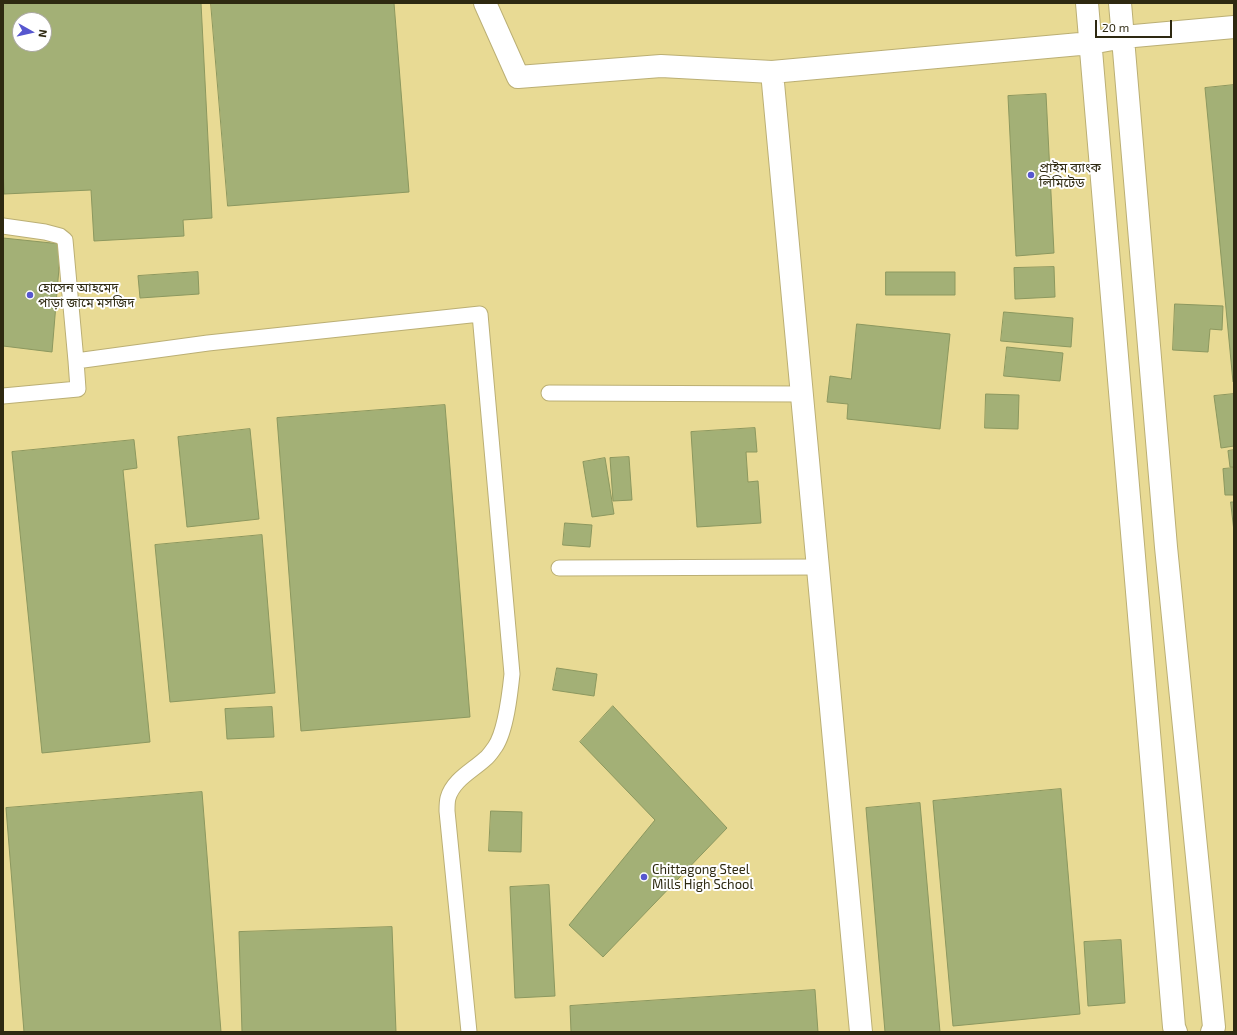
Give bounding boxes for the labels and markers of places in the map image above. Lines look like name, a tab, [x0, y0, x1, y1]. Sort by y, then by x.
place label: প্রাইম ব্যাংক লিমিটেড	[1039, 160, 1101, 191]
marker: প্রাইম ব্যাংক লিমিটেড	[1026, 170, 1036, 180]
place label: হোসেন আহমেদ পাড়া জামে মসজিদ	[38, 280, 134, 311]
marker: হোসেন আহমেদ পাড়া জামে মসজিদ	[25, 290, 35, 300]
place label: Chittagong Steel Mills High School	[652, 862, 753, 893]
marker: Chittagong Steel Mills High School	[639, 872, 649, 882]

